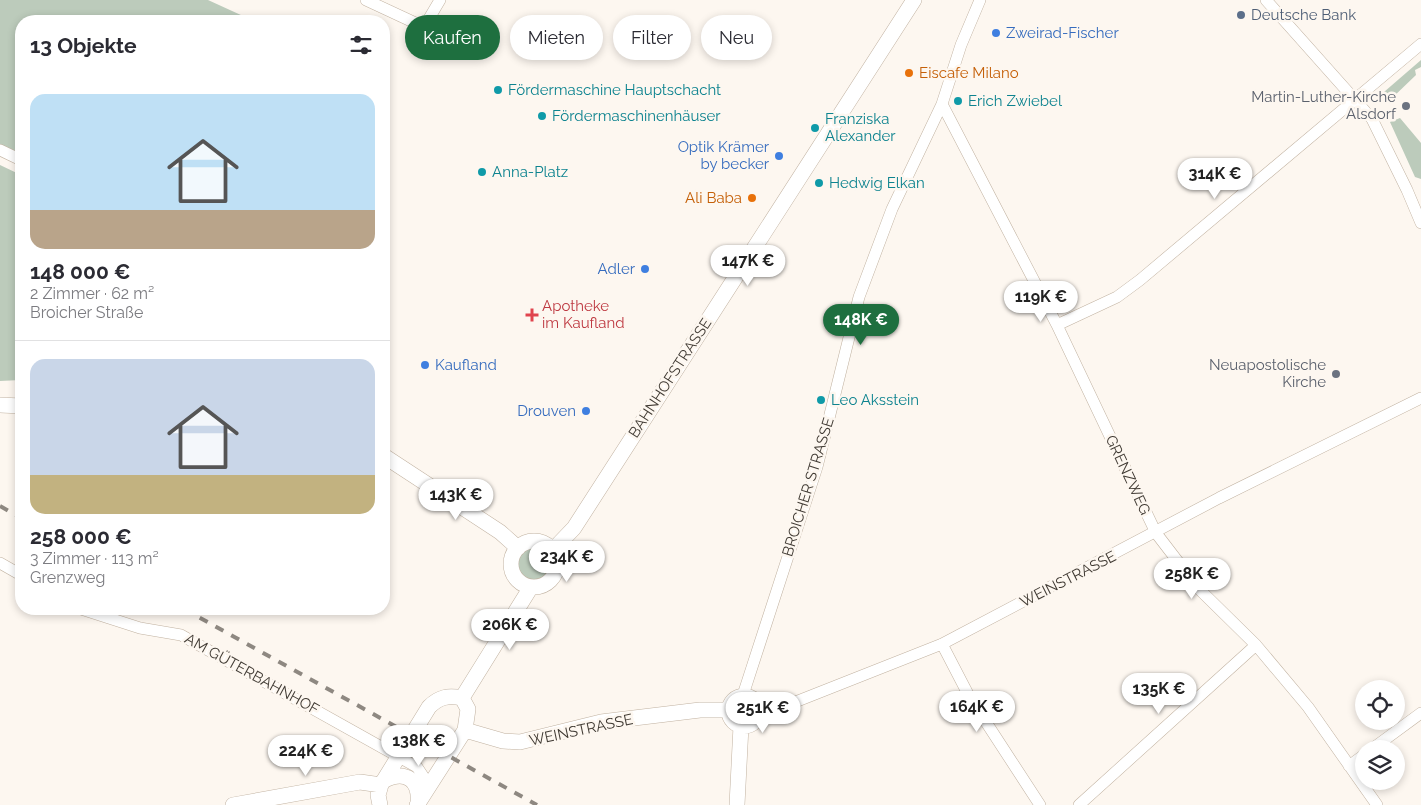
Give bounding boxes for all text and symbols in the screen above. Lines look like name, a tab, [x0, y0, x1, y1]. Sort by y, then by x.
place label: Deutsche Bank	[1251, 6, 1356, 24]
marker: Deutsche Bank	[1235, 9, 1247, 21]
chip: Kaufen	[405, 15, 500, 60]
chip: Mieten	[510, 15, 603, 60]
chip: Filter	[613, 15, 691, 60]
chip: Neu	[701, 15, 772, 60]
place label: Zweirad-Fischer	[1006, 24, 1119, 42]
marker: Zweirad-Fischer	[990, 27, 1002, 39]
icon: filters	[347, 31, 375, 59]
text: 13 Objekte	[30, 33, 137, 58]
place label: Eiscafe Milano	[919, 64, 1019, 82]
marker: Eiscafe Milano	[903, 67, 915, 79]
place label: Fördermaschine Hauptschacht	[508, 81, 721, 99]
marker: Fördermaschine Hauptschacht	[492, 84, 504, 96]
place label: Martin-Luther-Kirche Alsdorf	[1251, 88, 1397, 123]
place label: Erich Zwiebel	[968, 92, 1063, 110]
marker: Erich Zwiebel	[952, 95, 964, 107]
marker: Martin-Luther-Kirche Alsdorf	[1400, 100, 1412, 112]
place label: Fördermaschinenhäuser	[552, 107, 721, 125]
marker: Fördermaschinenhäuser	[536, 110, 548, 122]
place label: Franziska Alexander	[825, 110, 896, 145]
marker: Franziska Alexander	[809, 122, 821, 134]
icon: home	[158, 126, 248, 216]
place label: Optik Krämer by becker	[678, 138, 770, 173]
marker: Optik Krämer by becker	[773, 150, 785, 162]
pin: 314K €	[1174, 158, 1256, 200]
place label: Anna-Platz	[492, 163, 568, 181]
text: 314K €	[1188, 164, 1242, 183]
marker: Anna-Platz	[476, 166, 488, 178]
place label: Hedwig Elkan	[829, 174, 925, 192]
marker: Hedwig Elkan	[813, 177, 825, 189]
place label: Ali Baba	[685, 189, 742, 207]
marker: Ali Baba	[746, 192, 758, 204]
pin: 147K €	[707, 244, 789, 287]
text: 147K €	[721, 251, 775, 270]
text: 148 000 €	[30, 259, 131, 284]
place label: Adler	[598, 260, 636, 278]
marker: Adler	[639, 263, 651, 275]
pin: 119K €	[1000, 280, 1082, 323]
text: 2 Zimmer · 62 m²	[30, 284, 154, 303]
text: 119K €	[1015, 287, 1067, 306]
place label: Apotheke im Kaufland	[542, 297, 625, 332]
text: Broicher Straße	[30, 303, 143, 322]
pin: 148K €	[820, 304, 902, 346]
marker: Apotheke im Kaufland	[526, 309, 538, 321]
text: 148K €	[834, 310, 888, 329]
street label: BAHNHOFSTRASSE	[625, 315, 715, 441]
place label: Kaufland	[435, 356, 497, 374]
place label: Neuapostolische Kirche	[1209, 356, 1326, 391]
marker: Kaufland	[419, 359, 431, 371]
marker: Neuapostolische Kirche	[1330, 368, 1342, 380]
place label: Leo Aksstein	[831, 391, 919, 409]
icon: home	[158, 392, 248, 482]
marker: Leo Aksstein	[815, 394, 827, 406]
place label: Drouven	[517, 402, 576, 420]
marker: Drouven	[580, 405, 592, 417]
street label: BROICHER STRASSE	[778, 415, 838, 559]
street label: GRENZWEG	[1102, 432, 1154, 518]
pin: 143K €	[415, 478, 497, 521]
text: 143K €	[429, 485, 483, 504]
text: 258 000 €	[30, 524, 132, 549]
pin: 234K €	[526, 540, 608, 583]
text: 234K €	[540, 547, 594, 566]
street label: WEINSTRASSE	[1017, 547, 1119, 611]
text: 3 Zimmer · 113 m²	[30, 549, 159, 568]
pin: 258K €	[1151, 558, 1233, 600]
text: 258K €	[1165, 564, 1219, 583]
text: Grenzweg	[30, 568, 105, 587]
pin: 206K €	[469, 608, 551, 651]
text: 206K €	[482, 615, 538, 634]
street label: AM GÜTERBAHNHOF	[182, 629, 323, 719]
pin: 135K €	[1118, 672, 1200, 715]
text: 135K €	[1133, 679, 1185, 698]
map controls	[1355, 680, 1405, 790]
button: locate	[1355, 680, 1405, 730]
pin: 164K €	[936, 690, 1018, 733]
pin: 251K €	[722, 692, 804, 734]
text: 164K €	[950, 697, 1004, 716]
text: 251K €	[737, 698, 789, 717]
street label: WEINSTRASSE	[528, 710, 634, 750]
pin: 138K €	[378, 724, 460, 767]
text: 138K €	[392, 731, 446, 750]
pin: 224K €	[265, 734, 347, 777]
button: layers	[1355, 740, 1405, 790]
text: 224K €	[279, 741, 333, 760]

